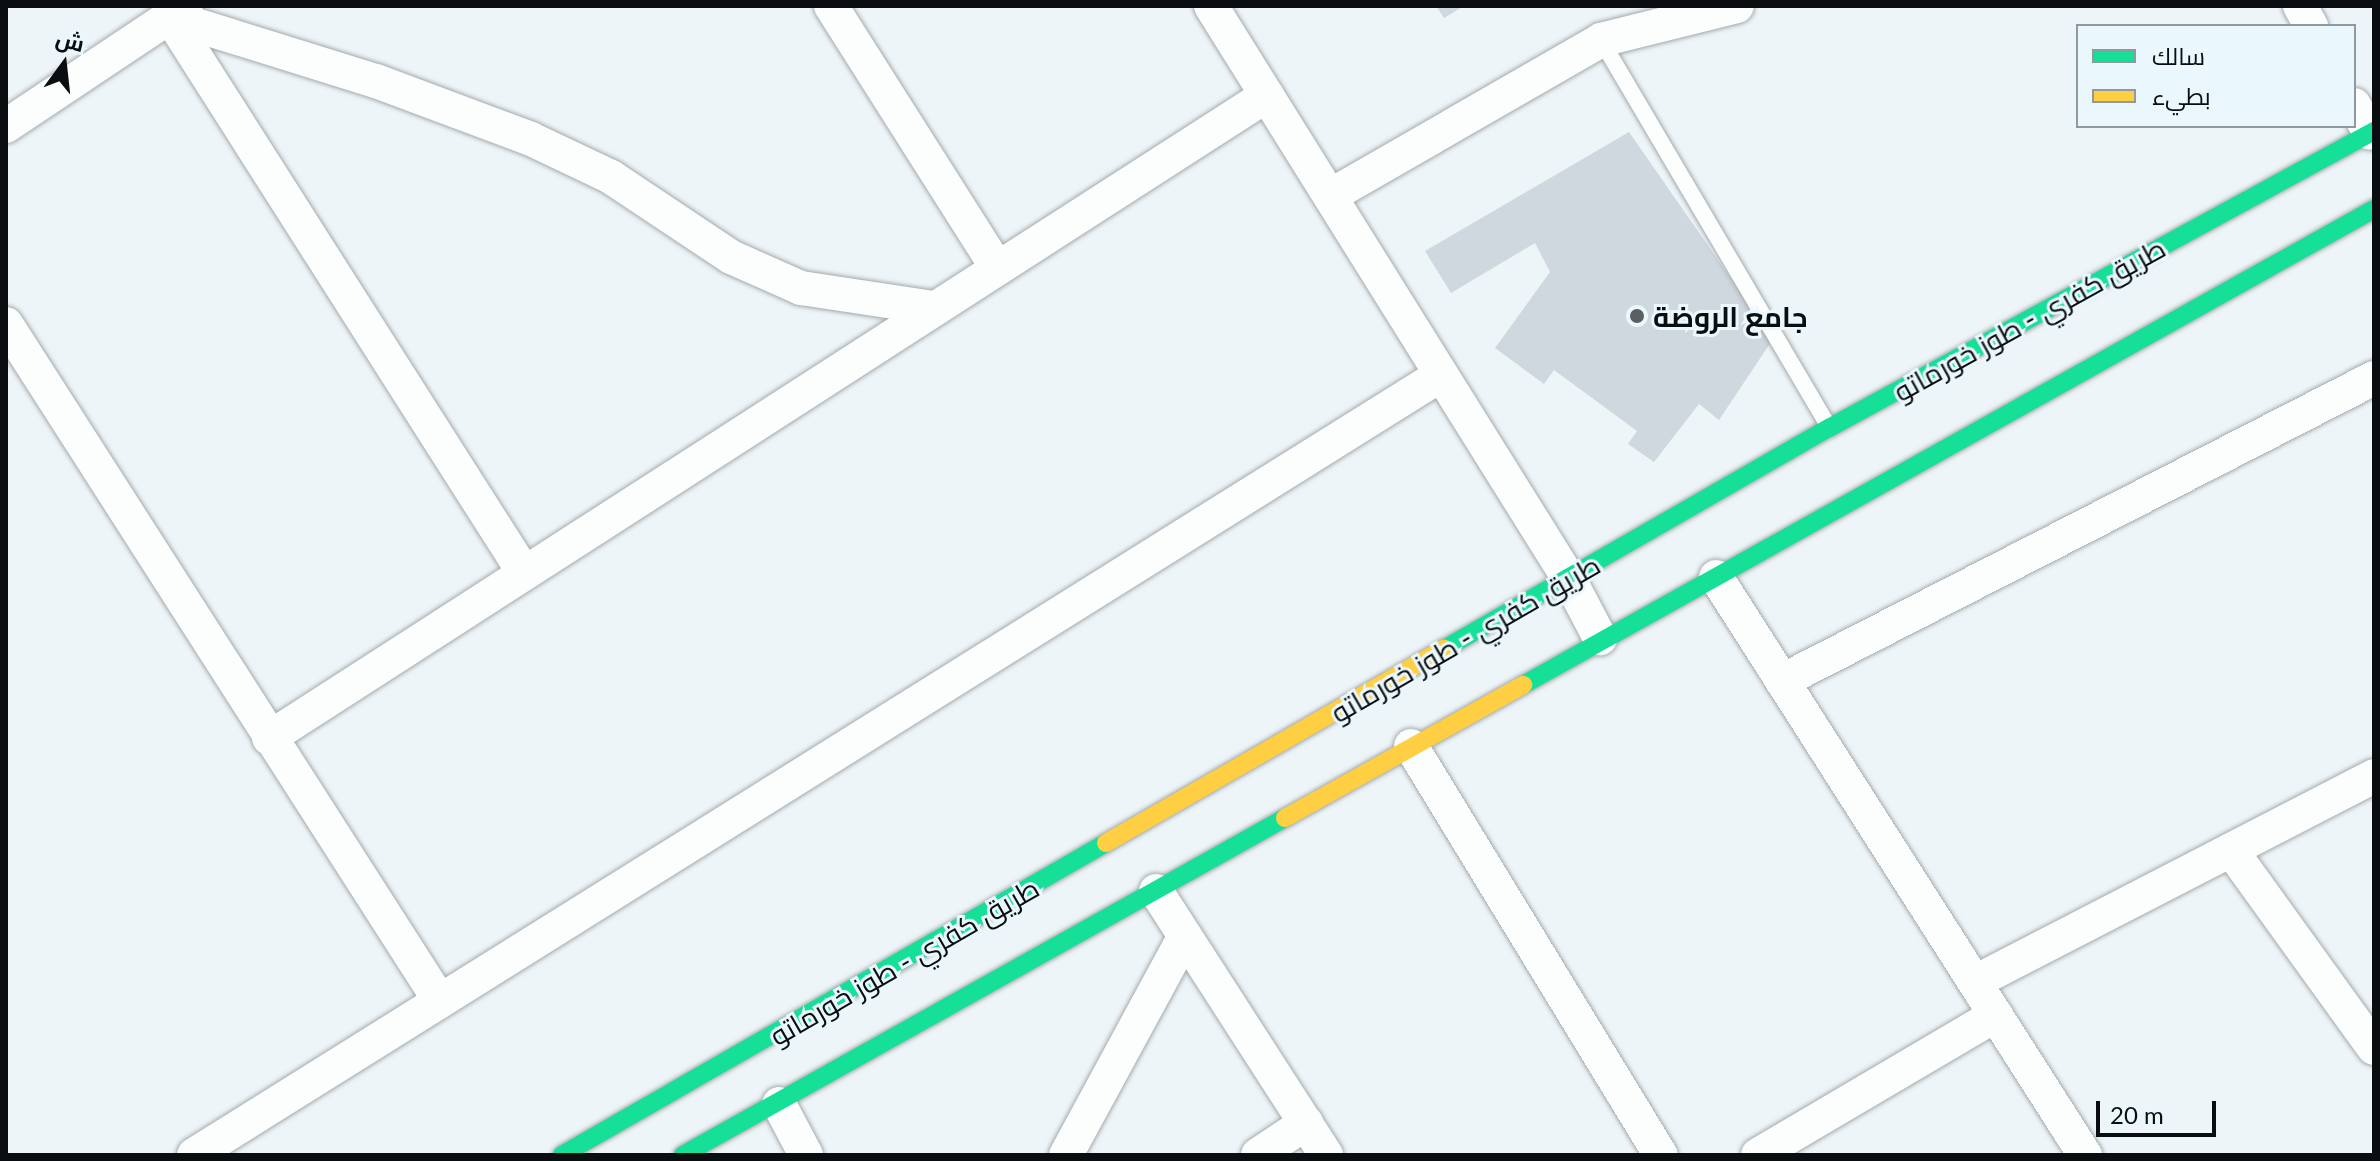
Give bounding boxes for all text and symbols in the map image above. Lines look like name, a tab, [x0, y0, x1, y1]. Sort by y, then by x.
north arrow	[24, 24, 104, 104]
text: ش	[53, 24, 87, 57]
legend	[2076, 24, 2356, 128]
text: سالك	[2152, 41, 2205, 70]
text: بطيء	[2152, 81, 2211, 110]
street label: طريق كفري - طوز خورماتو	[1887, 230, 2171, 408]
place label: جامع الروضة	[1653, 299, 1808, 333]
marker: جامع الروضة	[1628, 307, 1646, 325]
street label: طريق كفري - طوز خورماتو	[1324, 547, 1606, 729]
street label: طريق كفري - طوز خورماتو	[763, 870, 1045, 1052]
scale bar	[2100, 1085, 2220, 1135]
text: 20 m	[2110, 1100, 2164, 1129]

